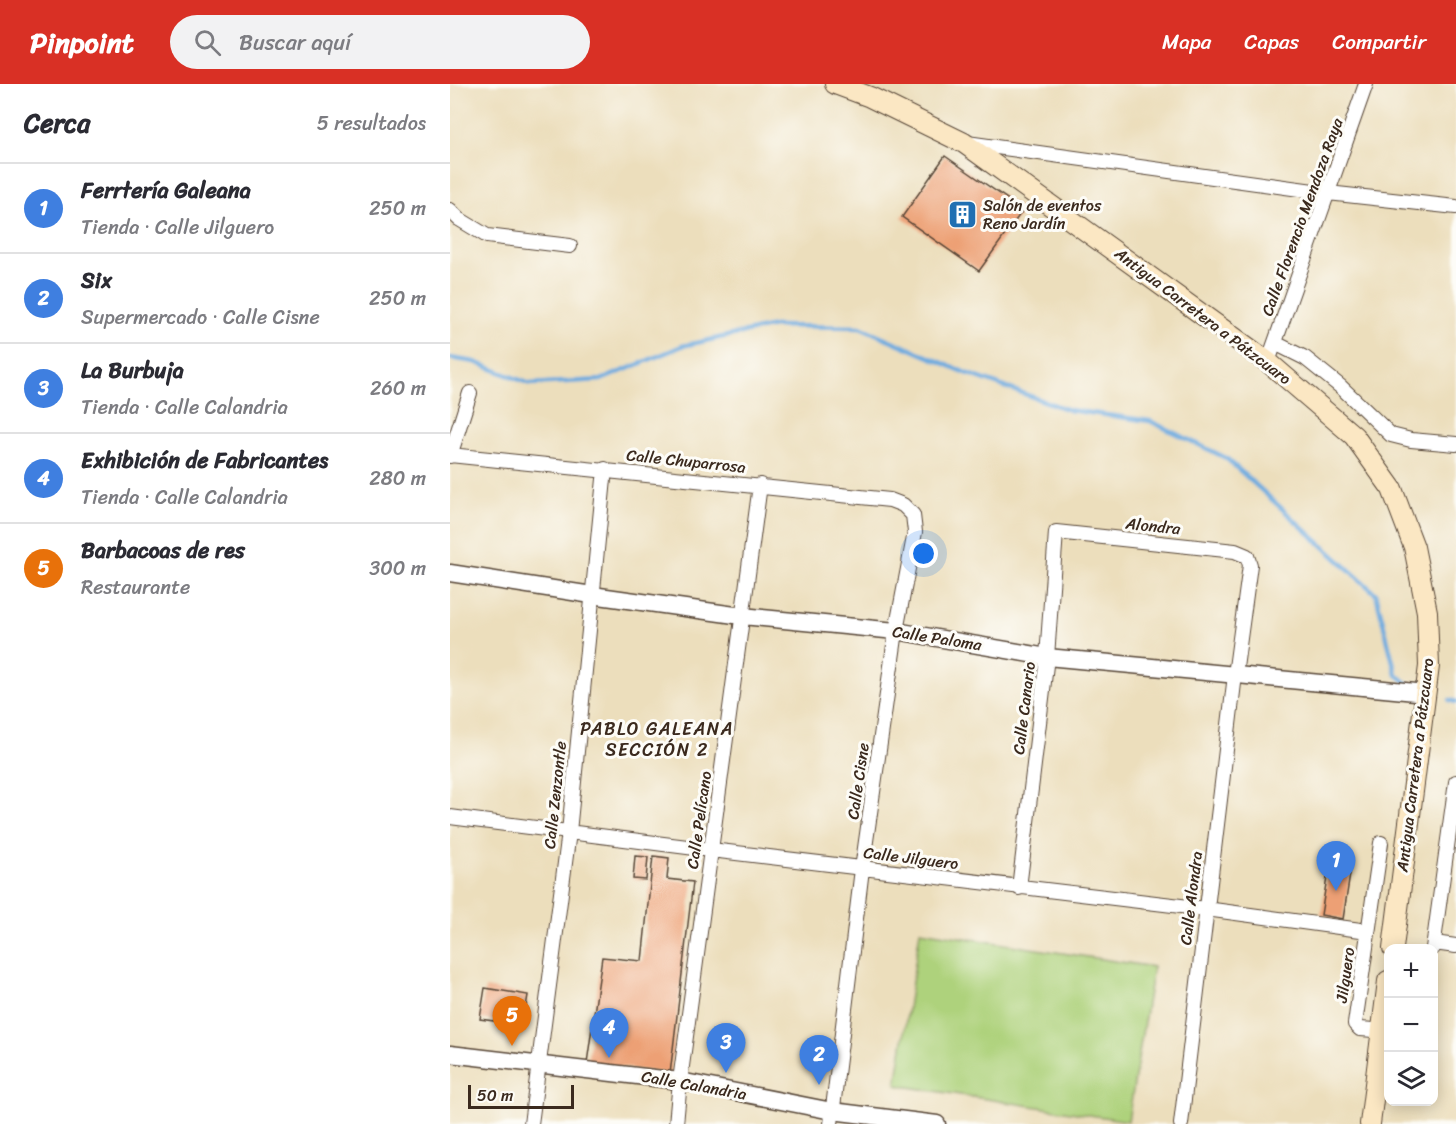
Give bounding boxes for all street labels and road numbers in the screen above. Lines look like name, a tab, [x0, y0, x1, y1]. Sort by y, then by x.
street label: Calle Florencio Mendoza Raya	[1253, 113, 1352, 320]
street label: Antigua Carretera a Pátzcuaro	[1108, 239, 1298, 392]
street label: Calle Chuparrosa	[625, 440, 747, 482]
street label: Alondra	[1123, 509, 1183, 543]
street label: Calle Paloma	[890, 617, 985, 660]
street label: Antigua Carretera a Pátzcuaro	[1387, 656, 1443, 875]
street label: Calle Canario	[1004, 660, 1044, 756]
street label: Calle Zenzontle	[535, 740, 575, 850]
street label: Calle Cisne	[838, 741, 878, 821]
street label: Calle Pelícano	[678, 769, 720, 871]
street label: Calle Jilguero	[862, 838, 960, 878]
street label: Calle Alondra	[1171, 850, 1211, 946]
street label: Jilguero	[1327, 945, 1363, 1006]
street label: Calle Calandria	[639, 1061, 749, 1109]

